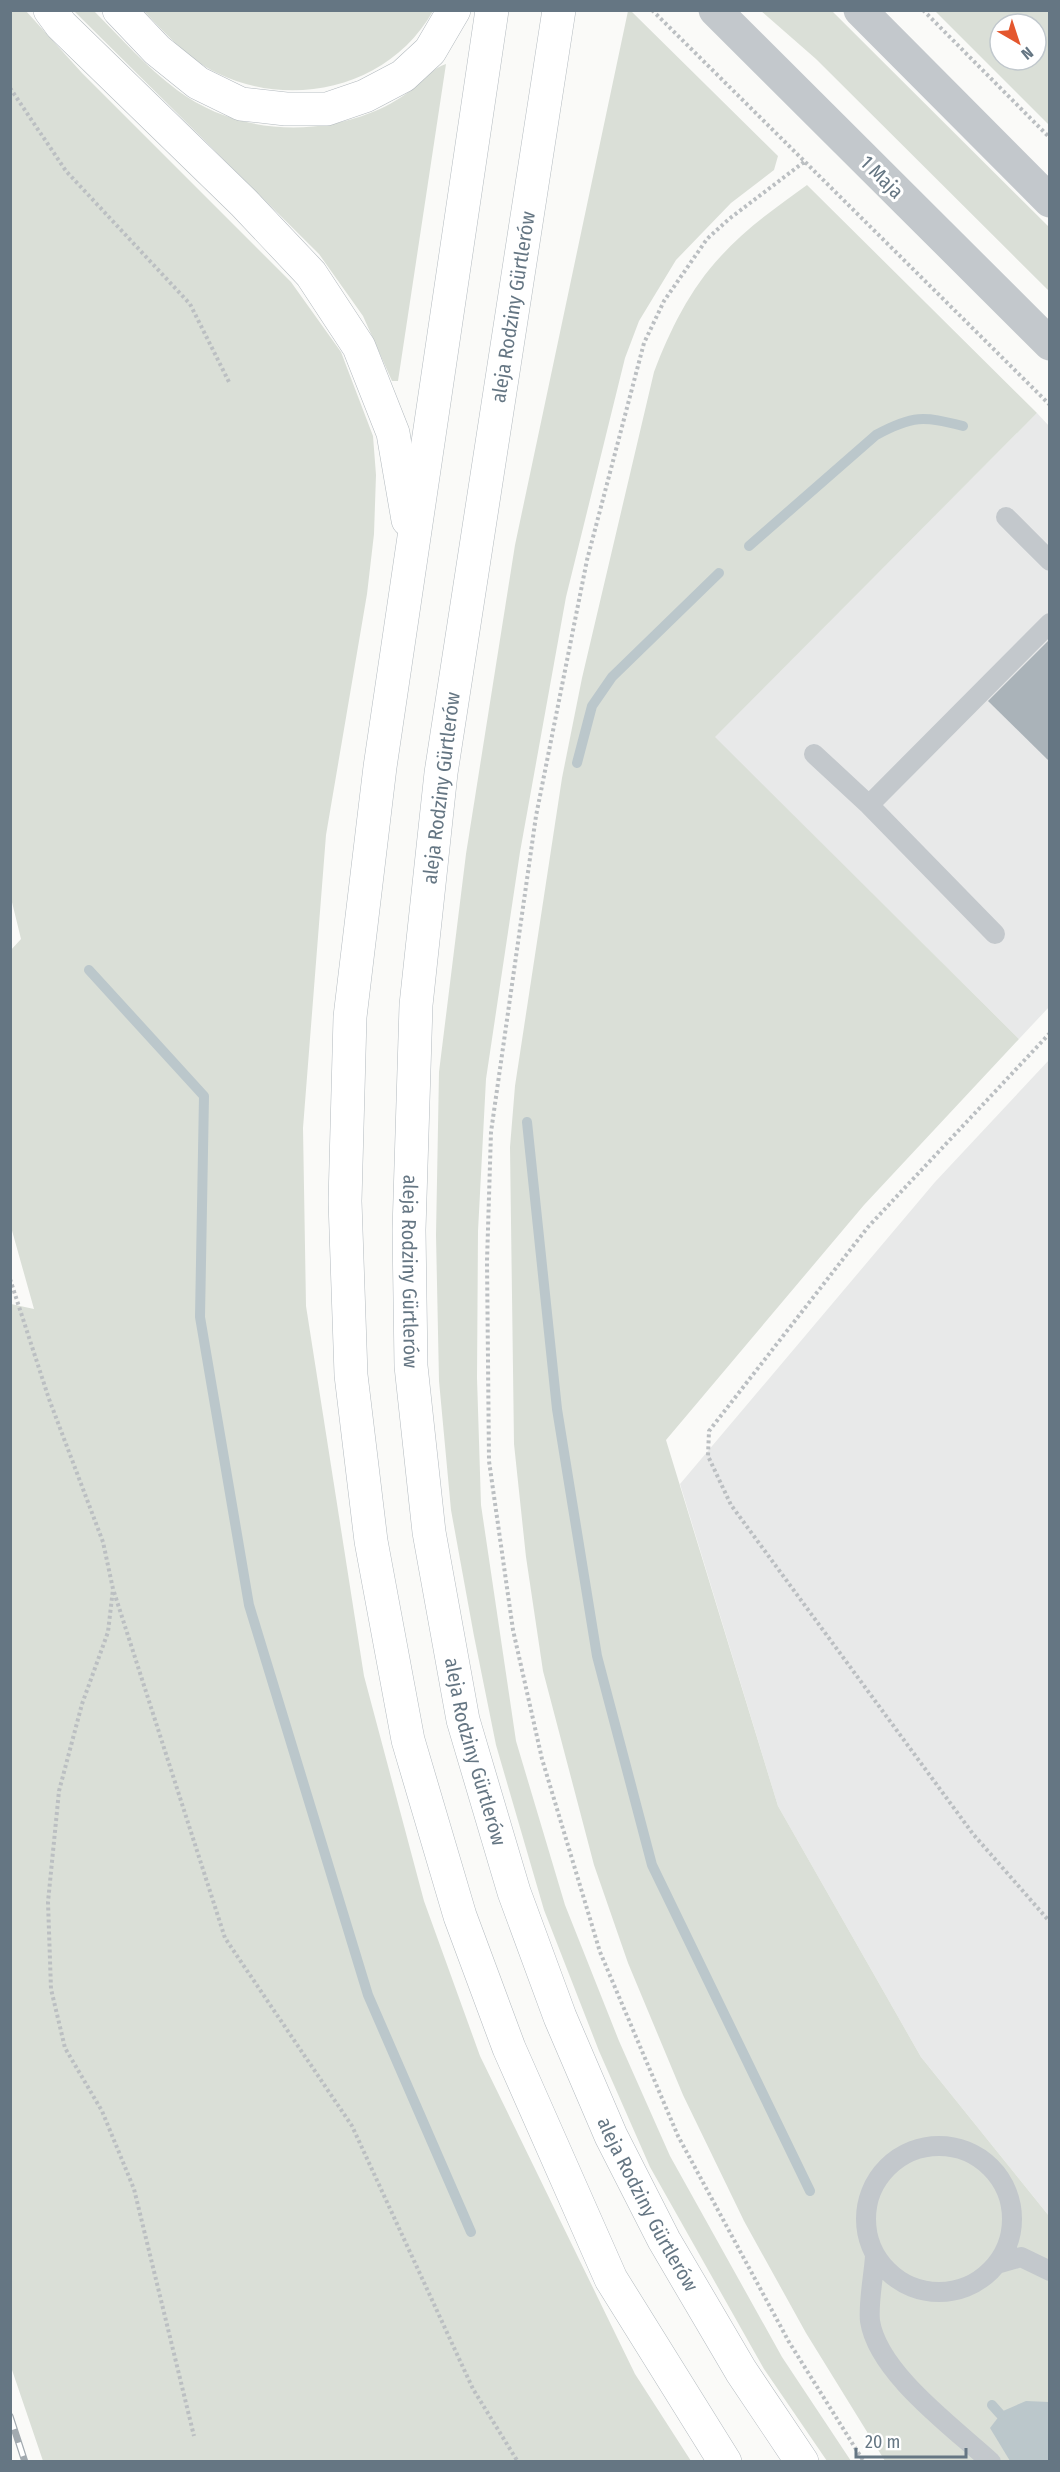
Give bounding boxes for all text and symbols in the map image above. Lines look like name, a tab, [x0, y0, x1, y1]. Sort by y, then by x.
north arrow	[988, 12, 1048, 72]
text: N	[1017, 43, 1037, 64]
street label: 1 Maja	[855, 150, 909, 204]
street label: aleja Rodziny Gürtlerów	[486, 210, 540, 404]
street label: aleja Rodziny Gürtlerów	[417, 691, 465, 885]
street label: aleja Rodziny Gürtlerów	[397, 1174, 423, 1368]
street label: aleja Rodziny Gürtlerów	[440, 1656, 512, 1848]
street label: aleja Rodziny Gürtlerów	[592, 2113, 703, 2296]
scale bar	[856, 2421, 966, 2459]
text: 20 m	[865, 2431, 900, 2453]

